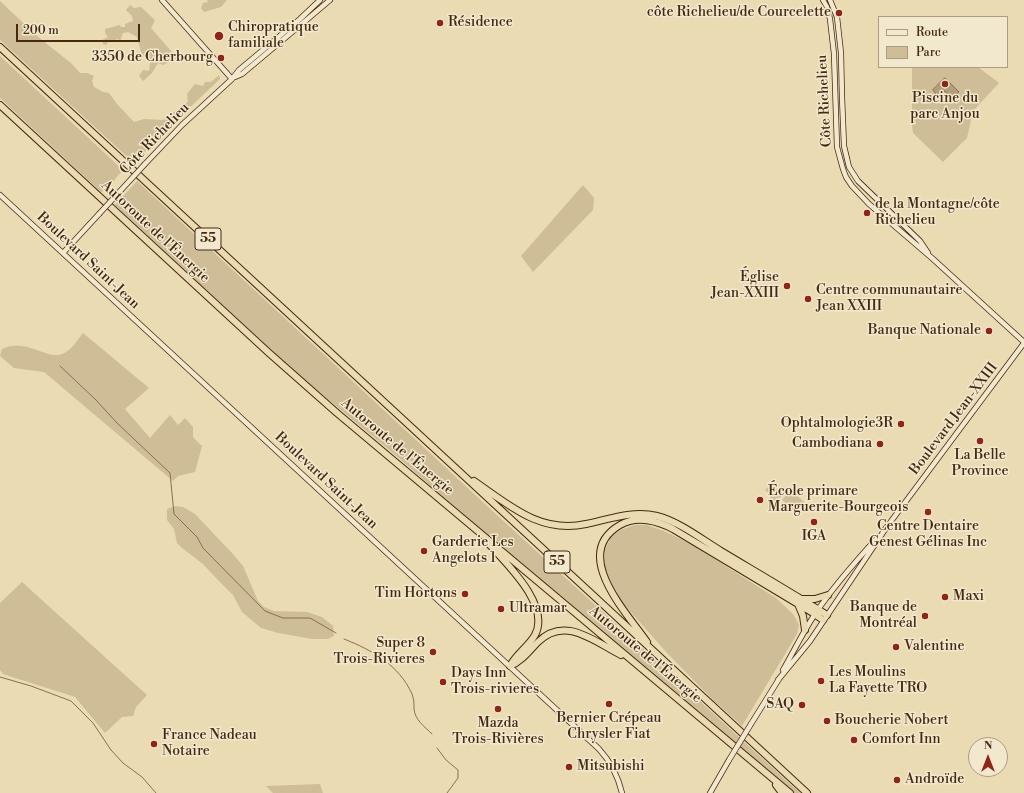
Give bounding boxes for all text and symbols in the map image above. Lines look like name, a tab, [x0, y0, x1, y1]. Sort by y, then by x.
place label: côte Richelieu/de Courcelette	[647, 5, 831, 21]
marker: côte Richelieu/de Courcelette	[834, 8, 844, 18]
place label: Résidence	[448, 15, 513, 31]
scale bar	[18, 16, 142, 42]
legend	[878, 16, 1008, 68]
marker: Résidence	[435, 18, 445, 28]
place label: Chiropratique familiale	[228, 20, 319, 52]
text: 200 m	[23, 23, 59, 38]
text: Route	[916, 25, 948, 40]
marker: Chiropratique familiale	[213, 30, 225, 42]
text: Parc	[916, 45, 941, 60]
place label: 3350 de Cherbourg	[92, 50, 213, 66]
marker: 3350 de Cherbourg	[216, 53, 226, 63]
street label: Côte Richelieu	[814, 54, 836, 148]
marker: Piscine du parc Anjou	[940, 79, 950, 89]
place label: Piscine du parc Anjou	[910, 91, 980, 124]
street label: Côte Richelieu	[117, 100, 193, 178]
street label: Autoroute de l'Énergie	[97, 178, 213, 286]
place label: de la Montagne/côte Richelieu	[875, 197, 1000, 230]
marker: de la Montagne/côte Richelieu	[862, 208, 872, 218]
street label: Boulevard Saint-Jean	[33, 209, 143, 313]
road number: 55	[195, 228, 221, 250]
place label: Église Jean-XXIII	[711, 270, 779, 302]
marker: Église Jean-XXIII	[782, 281, 792, 291]
place label: Centre communautaire Jean XXIII	[816, 283, 963, 316]
marker: Centre communautaire Jean XXIII	[803, 294, 813, 304]
place label: Banque Nationale	[868, 323, 981, 339]
marker: Banque Nationale	[984, 326, 994, 336]
street label: Boulevard Jean-XXIII	[906, 360, 1002, 478]
street label: Autoroute de l'Énergie	[337, 395, 457, 499]
place label: Ophtalmologie3R	[781, 416, 893, 432]
marker: Ophtalmologie3R	[896, 419, 906, 429]
street label: Boulevard Saint-Jean	[271, 429, 381, 533]
place label: Cambodiana	[792, 436, 872, 452]
marker: La Belle Province	[975, 436, 985, 446]
marker: Cambodiana	[875, 439, 885, 449]
place label: La Belle Province	[951, 448, 1009, 480]
place label: École primare Marguerite-Bourgeois	[768, 484, 908, 516]
marker: École primare Marguerite-Bourgeois	[755, 495, 765, 505]
marker: Centre Dentaire Genest Gélinas Inc	[923, 507, 933, 517]
marker: IGA	[809, 517, 819, 527]
place label: Centre Dentaire Genest Gélinas Inc	[869, 519, 987, 552]
place label: IGA	[802, 529, 826, 545]
place label: Garderie Les Angelots 1	[432, 535, 514, 568]
marker: Garderie Les Angelots 1	[419, 546, 429, 556]
road number: 55	[544, 551, 570, 573]
place label: Tim Hortons	[375, 586, 457, 602]
marker: Tim Hortons	[460, 589, 470, 599]
place label: Maxi	[953, 589, 984, 605]
marker: Maxi	[940, 592, 950, 602]
place label: Banque de Montréal	[850, 600, 917, 632]
place label: Ultramar	[509, 601, 567, 617]
street label: Autoroute de l'Énergie	[585, 603, 705, 707]
marker: Ultramar	[496, 604, 506, 614]
marker: Banque de Montréal	[920, 611, 930, 621]
place label: Super 8 Trois-Rivieres	[334, 636, 425, 668]
place label: Valentine	[904, 639, 964, 655]
marker: Valentine	[891, 642, 901, 652]
marker: Super 8 Trois-Rivieres	[428, 647, 438, 657]
place label: Les Moulins La Fayette TRO	[829, 665, 927, 698]
place label: Days Inn Trois-rivieres	[451, 666, 539, 698]
marker: Les Moulins La Fayette TRO	[816, 676, 826, 686]
marker: Days Inn Trois-rivieres	[438, 677, 448, 687]
place label: SAQ	[766, 697, 794, 713]
marker: Bernier Crépeau Chrysler Fiat	[604, 699, 614, 709]
marker: SAQ	[797, 700, 807, 710]
marker: Mazda Trois-Rivières	[493, 704, 503, 714]
place label: Bernier Crépeau Chrysler Fiat	[557, 711, 661, 744]
place label: Boucherie Nobert	[835, 713, 949, 729]
place label: Mazda Trois-Rivières	[452, 716, 544, 748]
marker: Boucherie Nobert	[822, 716, 832, 726]
place label: France Nadeau Notaire	[162, 728, 257, 760]
place label: Comfort Inn	[862, 732, 941, 748]
marker: Comfort Inn	[849, 735, 859, 745]
north arrow	[968, 737, 1008, 777]
marker: France Nadeau Notaire	[149, 739, 159, 749]
text: N	[984, 739, 992, 753]
place label: Mitsubishi	[577, 759, 645, 775]
marker: Mitsubishi	[564, 762, 574, 772]
place label: Androïde	[905, 772, 964, 788]
marker: Androïde	[892, 775, 902, 785]

